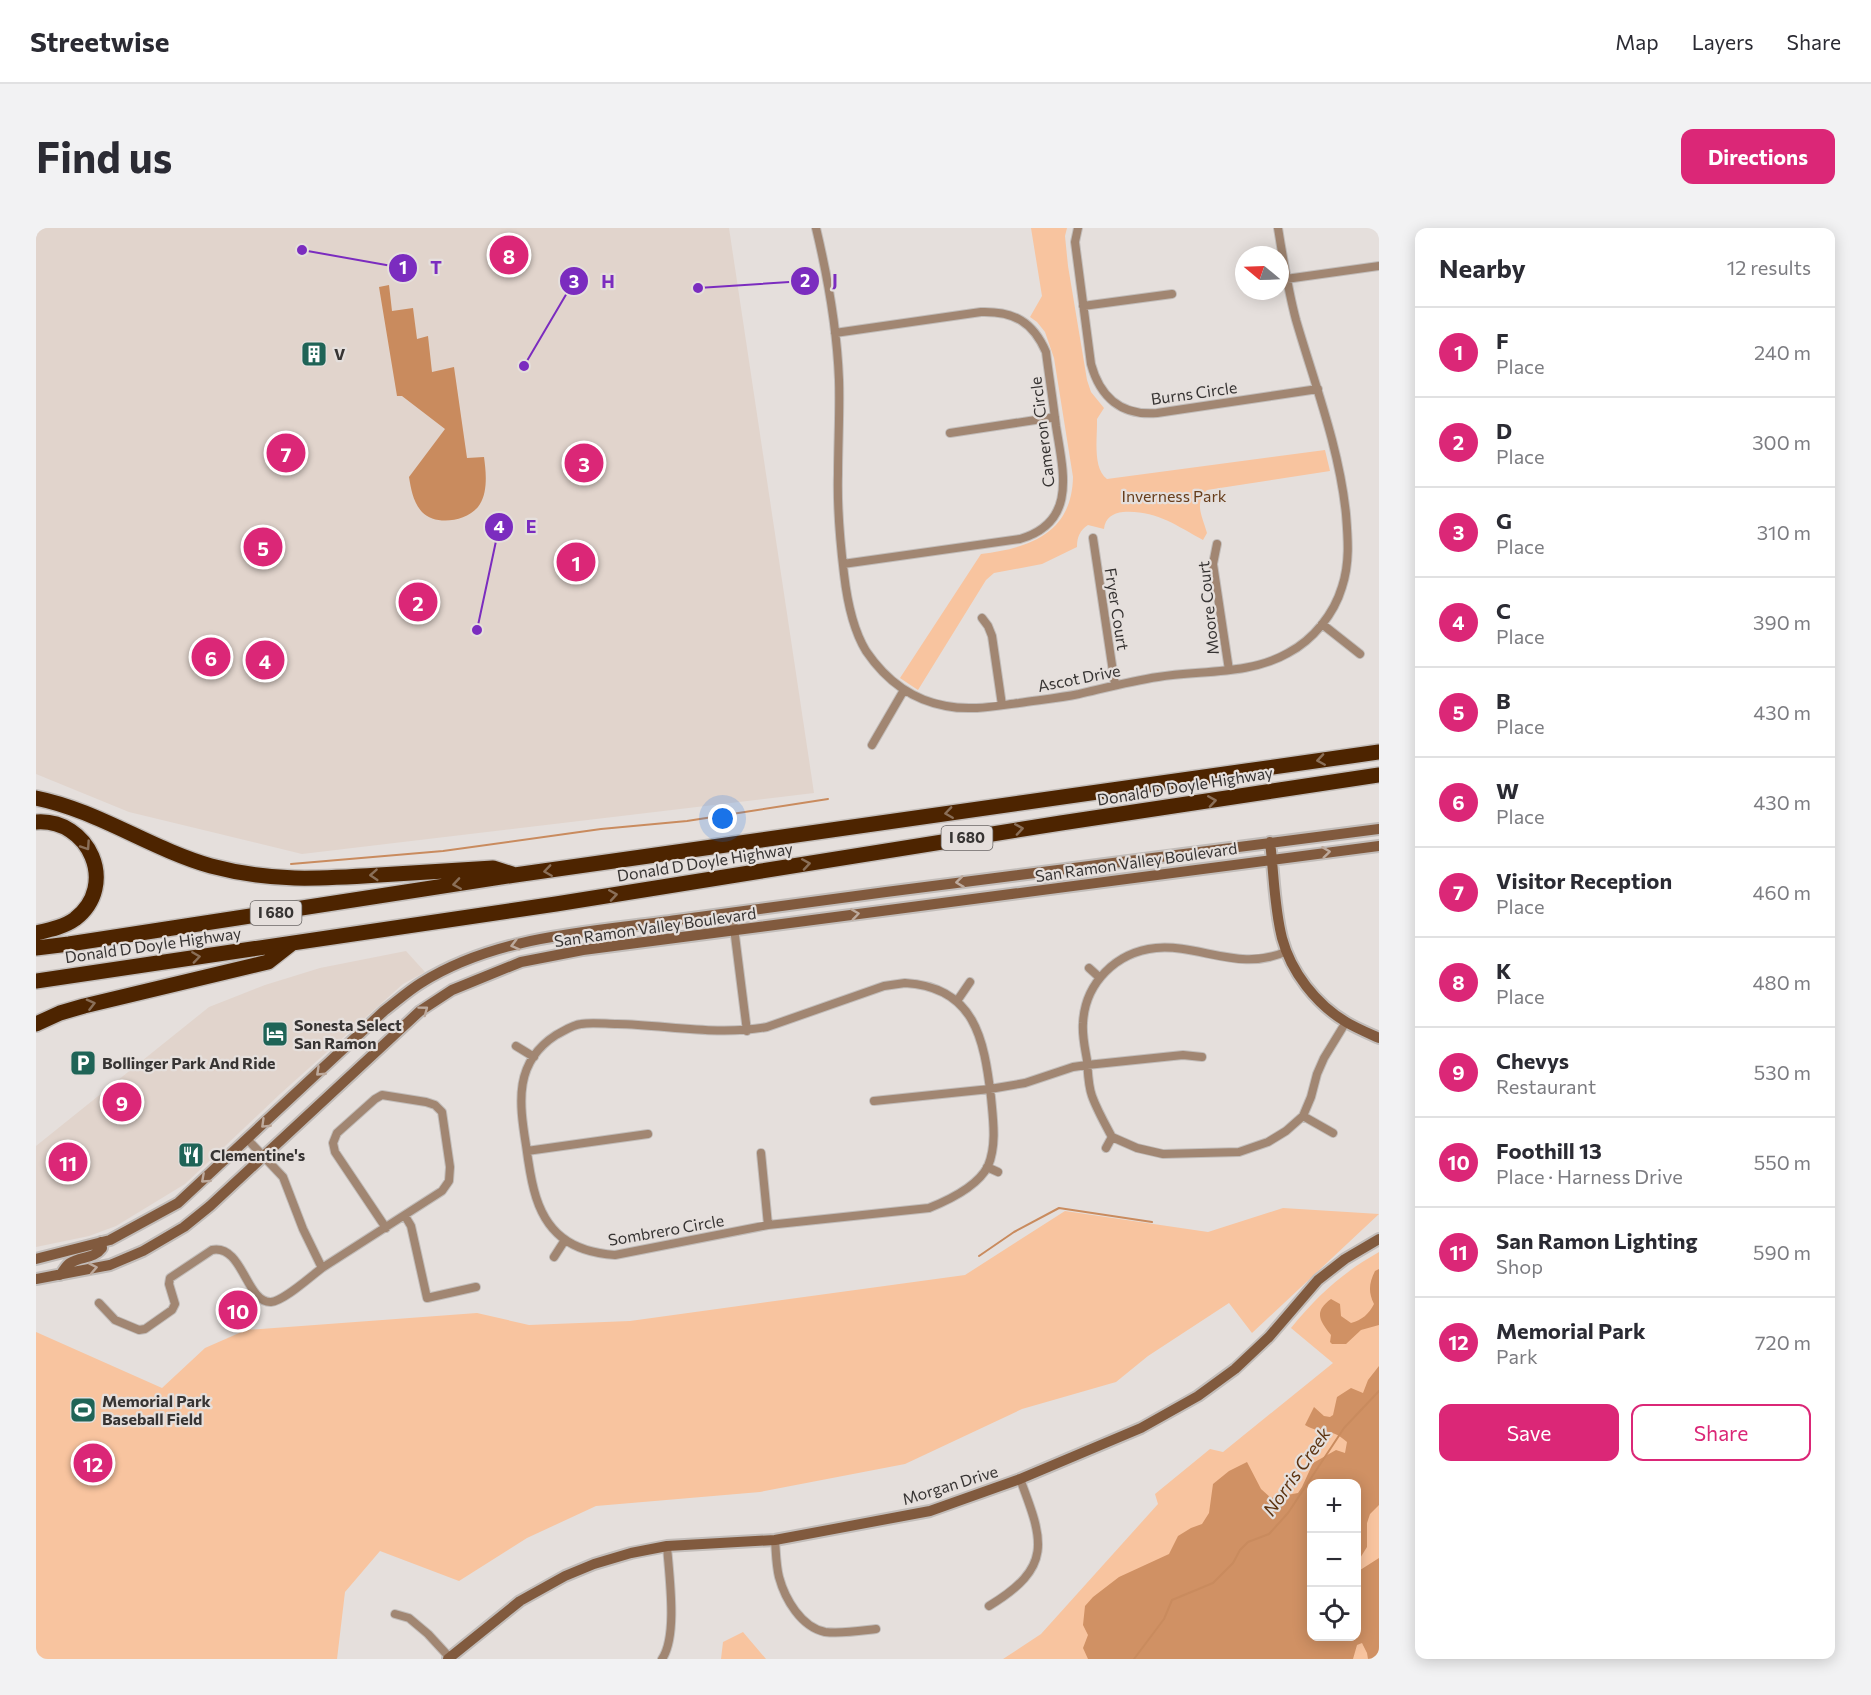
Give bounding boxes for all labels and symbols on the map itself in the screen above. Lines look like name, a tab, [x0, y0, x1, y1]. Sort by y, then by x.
pin: 8	[490, 232, 528, 278]
north arrow	[1235, 246, 1289, 300]
callout: T	[388, 250, 454, 286]
text: 1	[399, 256, 407, 278]
text: T	[430, 256, 442, 278]
callout: H	[559, 263, 627, 299]
callout: J	[790, 263, 850, 299]
text: 2	[800, 269, 810, 291]
text: J	[832, 269, 838, 291]
text: 3	[569, 270, 579, 292]
text: H	[601, 270, 615, 292]
building icon: V	[299, 339, 329, 369]
place label: V	[334, 344, 345, 363]
street label: Cameron Circle	[1025, 376, 1058, 488]
street label: Burns Circle	[1150, 377, 1238, 408]
pin: 7	[266, 430, 306, 476]
pin: 3	[564, 440, 604, 486]
park label: Inverness Park	[1122, 486, 1227, 505]
callout: E	[484, 509, 549, 545]
text: 4	[493, 515, 505, 537]
text: E	[526, 515, 536, 537]
pin: 5	[244, 524, 282, 570]
pin: 1	[556, 540, 596, 584]
street label: Moore Court	[1193, 560, 1222, 656]
street label: Fryer Court	[1102, 566, 1133, 652]
pin: 2	[398, 580, 437, 625]
pin: 6	[192, 634, 231, 680]
pin: 4	[246, 638, 284, 682]
street label: Ascot Drive	[1036, 660, 1122, 695]
one-way arrow	[1316, 753, 1326, 765]
street label: Donald D Doyle Highway	[1096, 762, 1274, 809]
one-way arrow	[1207, 795, 1217, 808]
your location	[708, 804, 737, 833]
one-way arrow	[945, 806, 954, 818]
one-way arrow	[1014, 824, 1024, 836]
road number: I 680	[942, 826, 992, 850]
street label: Donald D Doyle Highway	[616, 838, 794, 885]
street label: San Ramon Valley Boulevard	[1034, 838, 1238, 885]
one-way arrow	[78, 839, 89, 850]
one-way arrow	[1321, 847, 1330, 859]
one-way arrow	[801, 858, 810, 870]
one-way arrow	[544, 864, 553, 876]
one-way arrow	[370, 869, 379, 882]
one-way arrow	[955, 876, 965, 888]
one-way arrow	[453, 878, 462, 890]
one-way arrow	[609, 889, 618, 901]
road number: I 680	[250, 901, 302, 925]
street label: San Ramon Valley Boulevard	[553, 903, 757, 950]
one-way arrow	[851, 909, 860, 921]
street label: Donald D Doyle Highway	[64, 923, 242, 966]
one-way arrow	[510, 937, 520, 950]
one-way arrow	[191, 951, 201, 964]
one-way arrow	[86, 999, 96, 1012]
one-way arrow	[417, 1006, 428, 1017]
place label: Sonesta Select San Ramon	[294, 1015, 402, 1052]
hotel icon: Sonesta Select San Ramon	[260, 1019, 290, 1049]
parking icon: Bollinger Park And Ride	[68, 1048, 98, 1078]
place label: Bollinger Park And Ride	[102, 1053, 275, 1072]
one-way arrow	[316, 1064, 327, 1075]
pin: 9	[102, 1080, 142, 1124]
one-way arrow	[261, 1116, 272, 1127]
pin: 11	[48, 1140, 87, 1184]
restaurant icon: Clementine's	[176, 1140, 206, 1170]
place label: Clementine's	[210, 1145, 305, 1164]
one-way arrow	[201, 1172, 211, 1183]
street label: Sombrero Circle	[607, 1210, 725, 1249]
one-way arrow	[88, 1262, 98, 1275]
pin: 10	[218, 1288, 258, 1332]
place label: Memorial Park Baseball Field	[102, 1391, 212, 1428]
sports icon: Memorial Park Baseball Field	[68, 1395, 98, 1425]
water label: Norris Creek	[1258, 1422, 1335, 1520]
pin: 12	[74, 1440, 112, 1486]
street label: Morgan Drive	[900, 1461, 1000, 1508]

